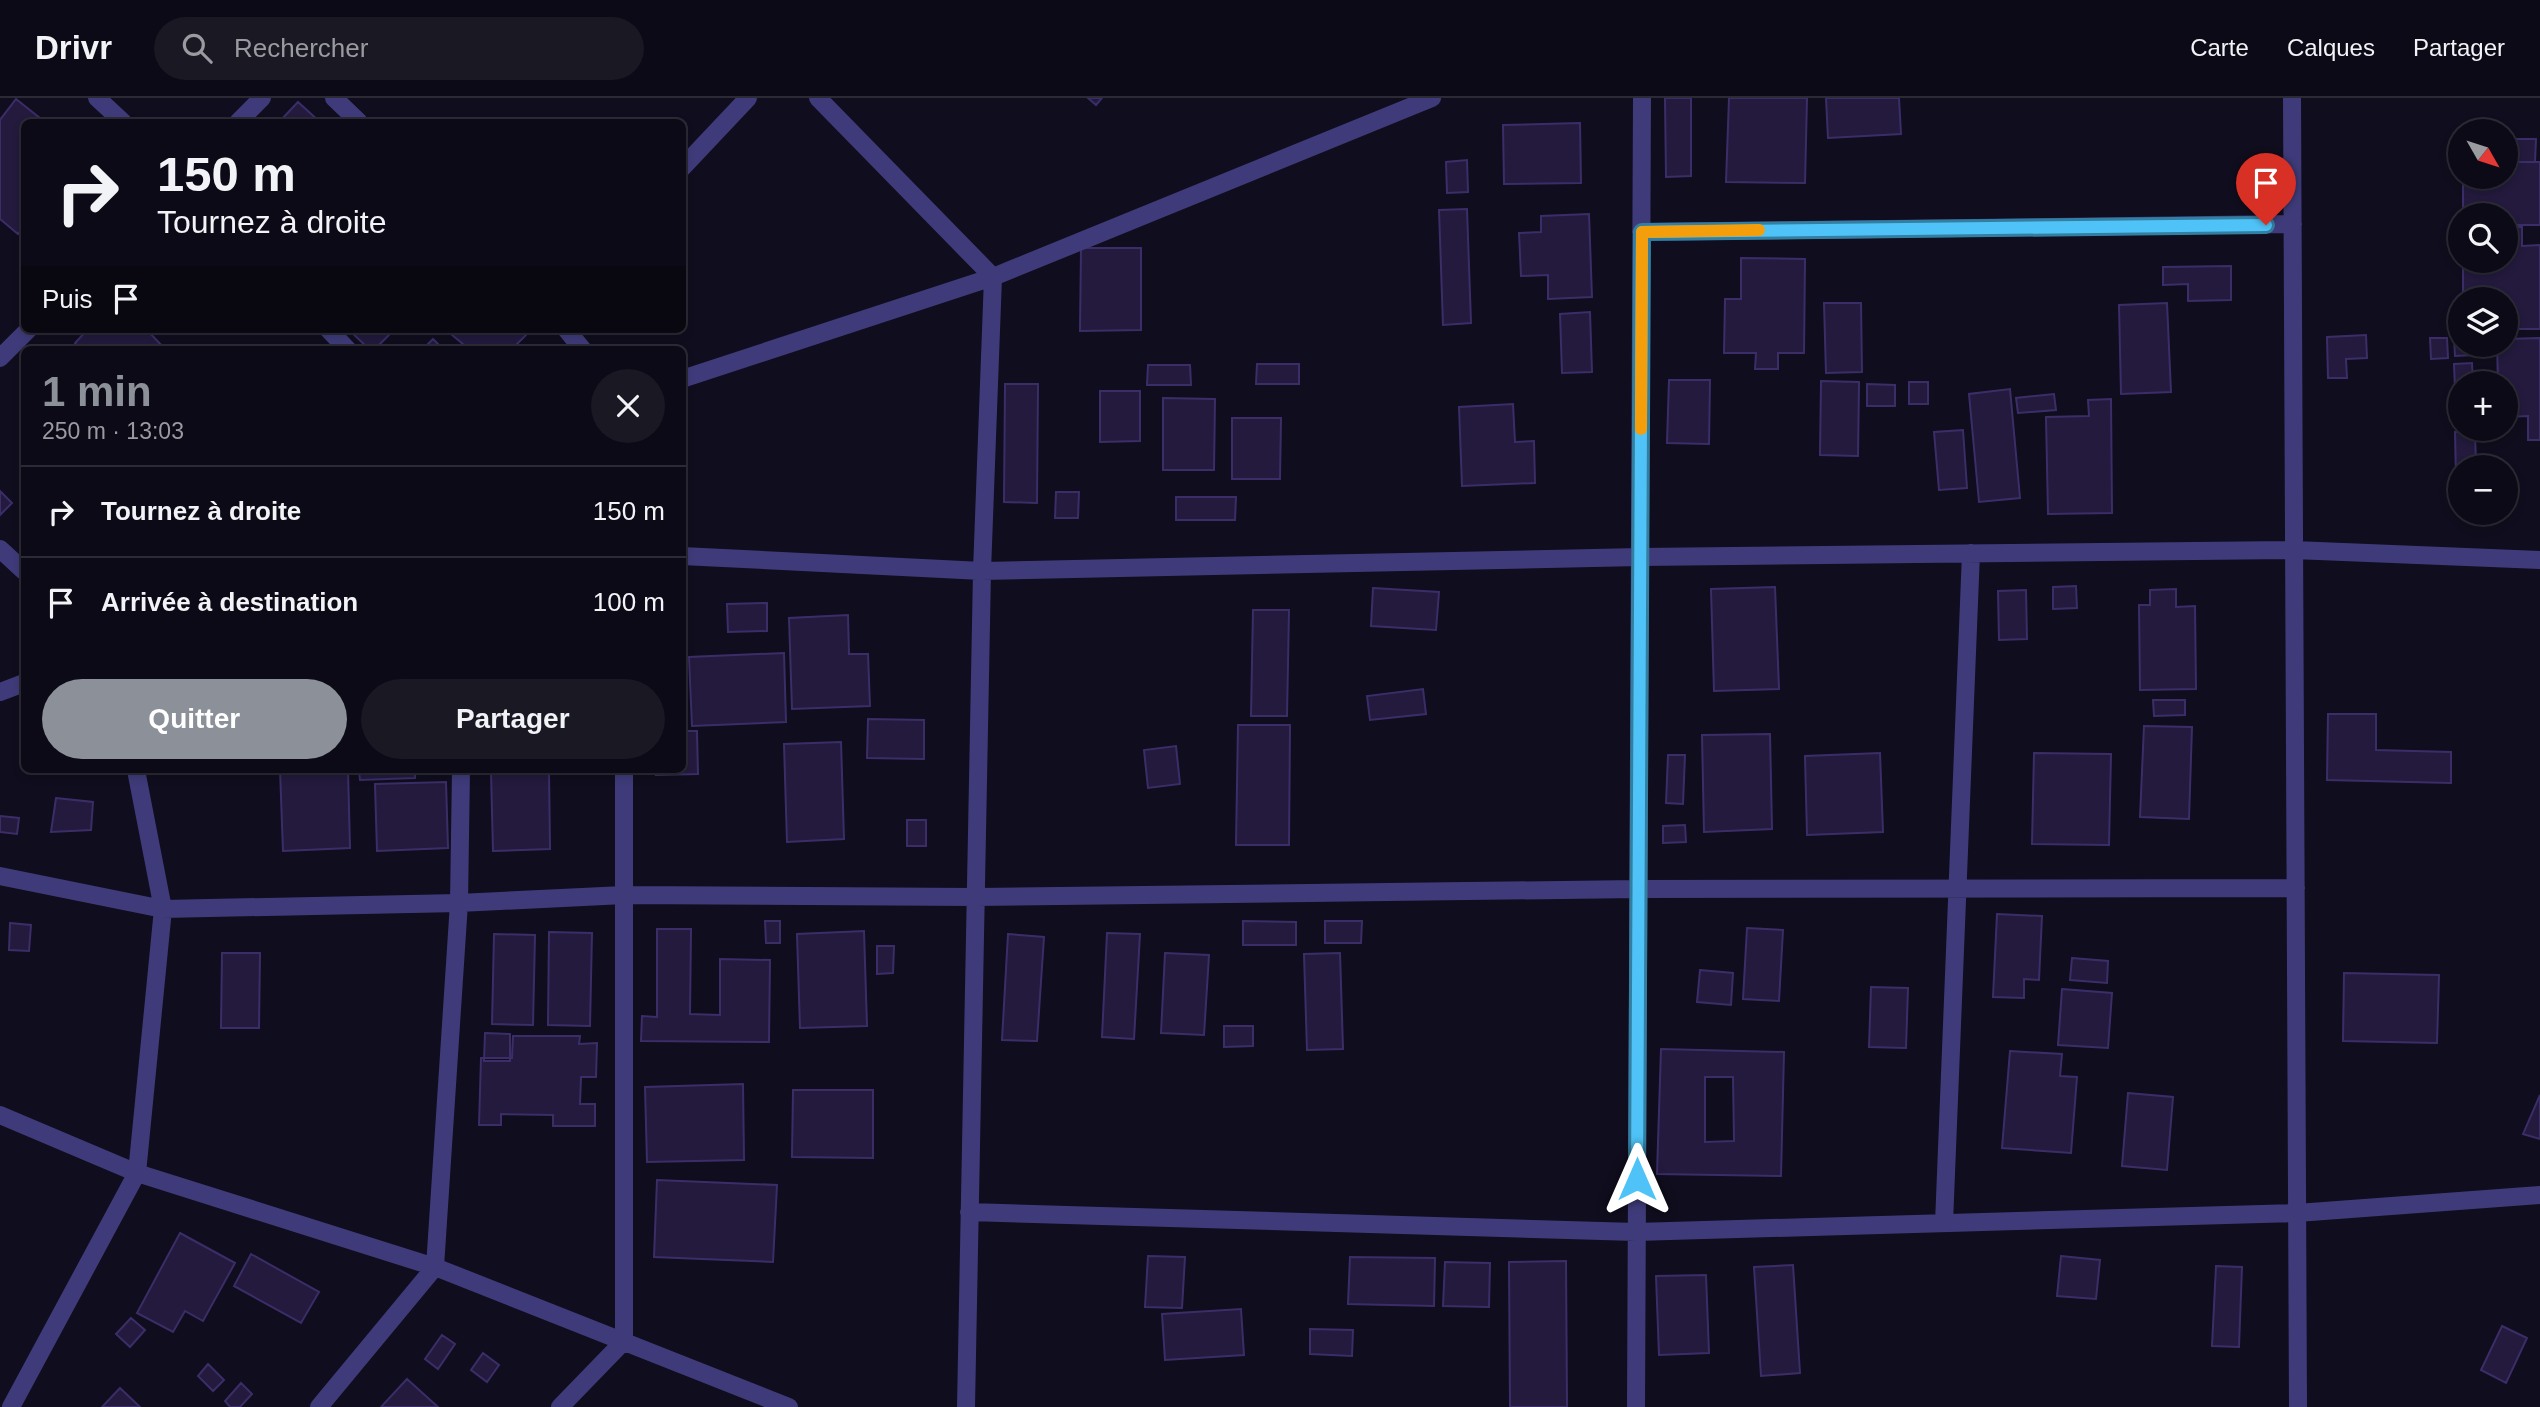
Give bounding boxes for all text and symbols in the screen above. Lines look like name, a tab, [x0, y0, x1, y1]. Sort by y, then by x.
search box	[154, 17, 644, 80]
text: Drivr	[35, 29, 112, 66]
icon: search	[178, 29, 216, 67]
text: Rechercher	[234, 33, 368, 63]
text: Carte	[2190, 34, 2249, 61]
text: Calques	[2287, 34, 2375, 61]
text: Partager	[2413, 34, 2505, 61]
north arrow	[2448, 119, 2518, 189]
map controls	[2448, 119, 2518, 525]
icon: right	[42, 147, 133, 238]
text: 150 m	[157, 147, 296, 201]
pin	[2236, 153, 2296, 225]
icon: arrive	[2247, 164, 2285, 202]
button: search	[2448, 203, 2518, 273]
text: Tournez à droite	[157, 204, 386, 240]
icon: arrive	[107, 280, 145, 318]
text: Puis	[42, 284, 93, 314]
button: layers	[2448, 287, 2518, 357]
text: 1 min	[42, 368, 152, 415]
button: close	[591, 369, 665, 443]
button: +	[2448, 371, 2518, 441]
text: 250 m · 13:03	[42, 418, 184, 444]
button: −	[2448, 455, 2518, 525]
icon: right	[42, 493, 80, 531]
text: Tournez à droite	[101, 496, 301, 526]
text: 150 m	[593, 496, 665, 526]
icon: arrive	[42, 584, 80, 622]
text: Arrivée à destination	[101, 587, 358, 617]
text: 100 m	[593, 587, 665, 617]
button: Quitter	[42, 679, 347, 759]
button: Partager	[361, 679, 665, 759]
position arrow	[1600, 1142, 1674, 1216]

